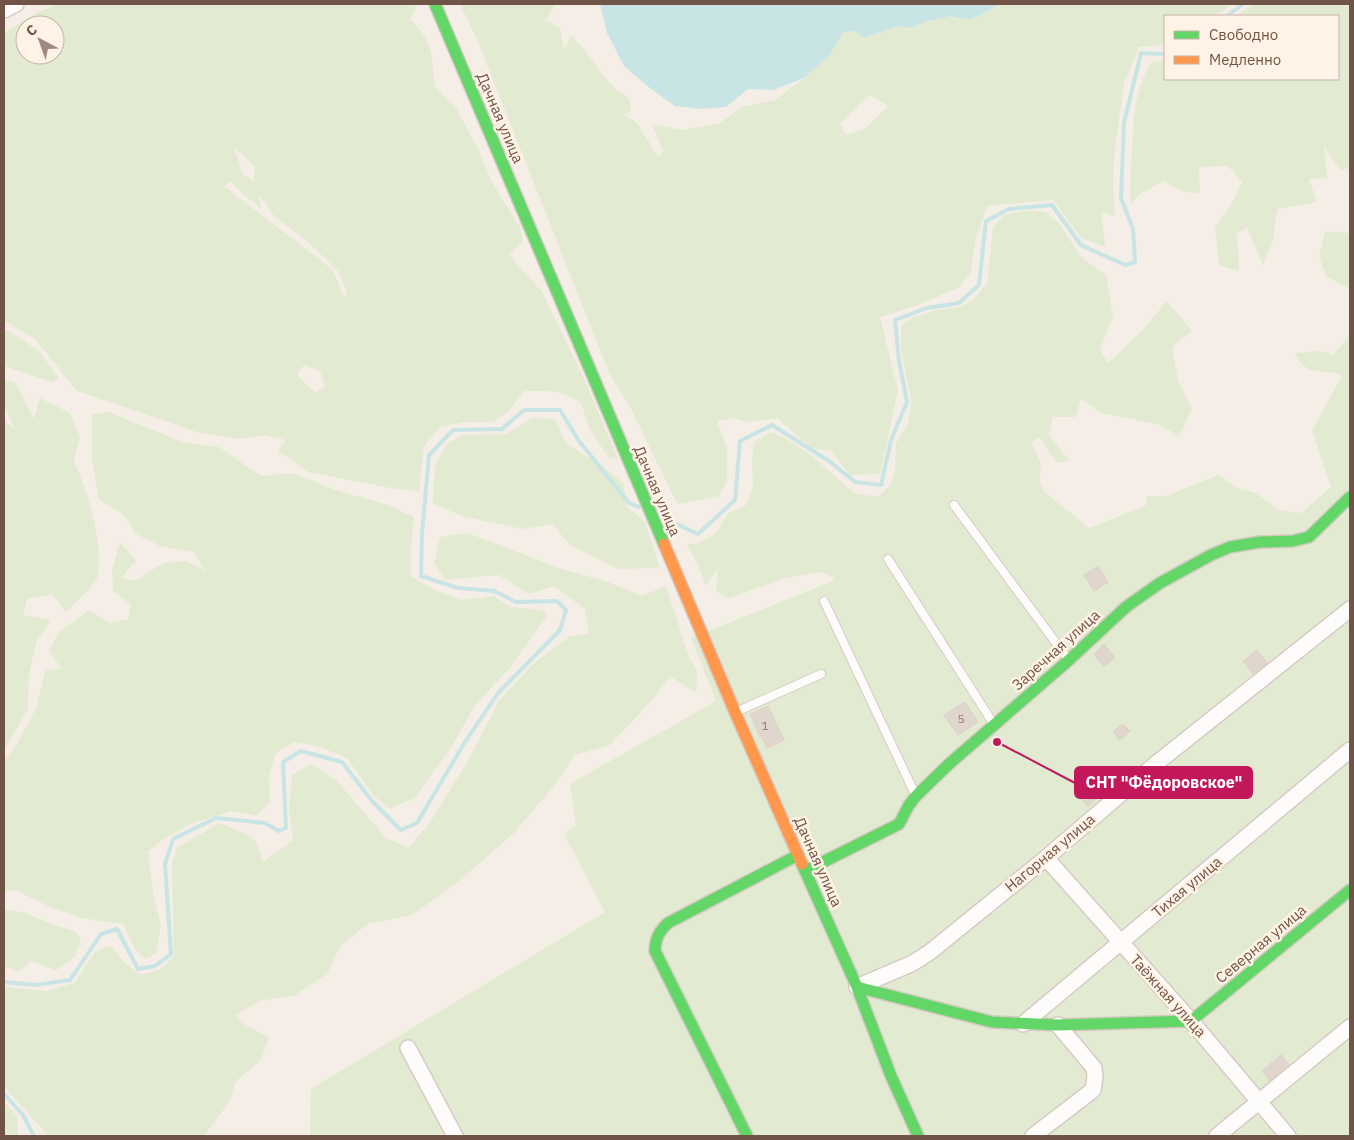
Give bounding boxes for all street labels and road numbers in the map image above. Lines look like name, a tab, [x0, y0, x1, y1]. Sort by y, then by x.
street label: Дачная улица	[473, 70, 528, 166]
street label: Дачная улица	[630, 443, 685, 539]
street label: Заречная улица	[1008, 605, 1104, 694]
street label: Нагорная улица	[1001, 809, 1099, 896]
street label: Дачная улица	[790, 814, 847, 910]
street label: Тихая улица	[1148, 852, 1226, 921]
street label: Северная улица	[1211, 900, 1310, 987]
street label: Таёжная улица	[1126, 950, 1211, 1041]

